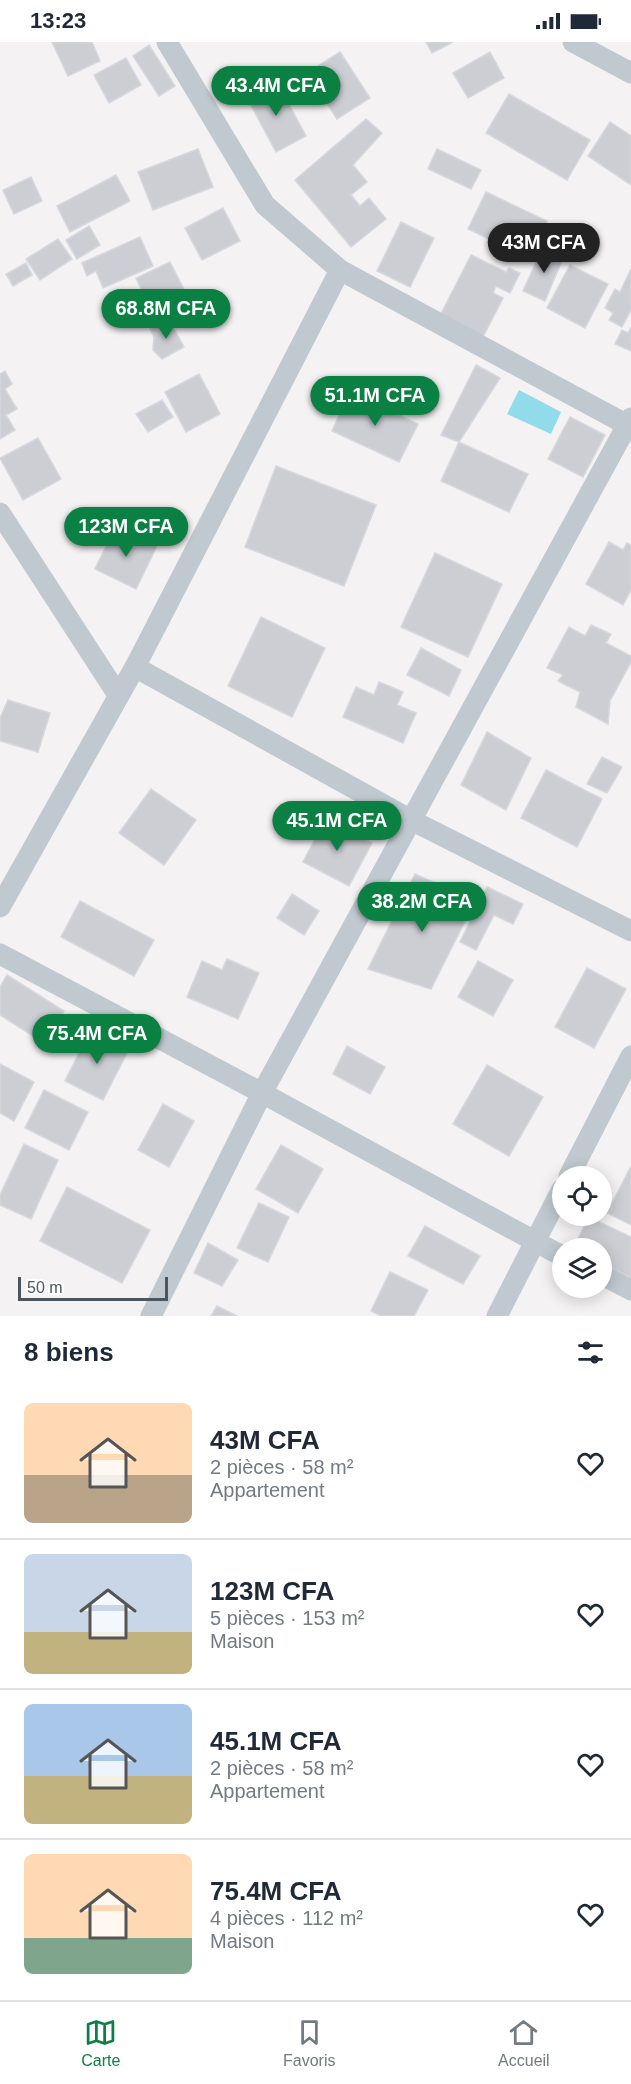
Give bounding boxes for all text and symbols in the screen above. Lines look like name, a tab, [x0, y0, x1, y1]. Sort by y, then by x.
text: 13:23	[30, 8, 86, 33]
pin: 43.4M CFA	[207, 66, 345, 117]
text: 43.4M CFA	[225, 74, 327, 96]
pin: 43M CFA	[489, 223, 599, 274]
text: 43M CFA	[502, 231, 586, 253]
pin: 68.8M CFA	[97, 289, 235, 340]
text: 68.8M CFA	[115, 297, 217, 319]
pin: 51.1M CFA	[306, 376, 444, 427]
text: 51.1M CFA	[324, 384, 426, 406]
pin: 123M CFA	[64, 507, 188, 558]
text: 123M CFA	[78, 515, 174, 537]
pin: 45.1M CFA	[268, 801, 406, 852]
text: 45.1M CFA	[286, 809, 388, 831]
pin: 38.2M CFA	[353, 882, 491, 933]
text: 38.2M CFA	[371, 890, 473, 912]
pin: 75.4M CFA	[28, 1014, 166, 1065]
text: 75.4M CFA	[46, 1022, 148, 1044]
map controls	[552, 1166, 612, 1298]
button: locate	[552, 1166, 612, 1226]
button: layers	[552, 1238, 612, 1298]
scale bar	[18, 1274, 168, 1302]
text: 50 m	[27, 1279, 63, 1296]
icon: filters	[574, 1336, 607, 1369]
text: 8 biens	[24, 1337, 114, 1367]
text: 43M CFA	[210, 1425, 320, 1455]
icon: home	[72, 1427, 144, 1499]
icon: heart	[574, 1447, 607, 1480]
text: 2 pièces · 58 m²	[210, 1456, 353, 1478]
text: Appartement	[210, 1479, 325, 1501]
text: 123M CFA	[210, 1576, 334, 1606]
icon: home	[72, 1578, 144, 1650]
icon: heart	[574, 1598, 607, 1631]
text: 5 pièces · 153 m²	[210, 1607, 365, 1629]
text: Maison	[210, 1630, 274, 1652]
text: 45.1M CFA	[210, 1726, 342, 1756]
icon: home	[72, 1728, 144, 1800]
icon: heart	[574, 1748, 607, 1781]
text: 2 pièces · 58 m²	[210, 1757, 353, 1779]
text: Appartement	[210, 1780, 325, 1802]
text: 75.4M CFA	[210, 1876, 342, 1906]
icon: home	[72, 1878, 144, 1950]
icon: heart	[574, 1898, 607, 1931]
text: 4 pièces · 112 m²	[210, 1907, 363, 1929]
text: Maison	[210, 1930, 274, 1952]
tab: Carte	[81, 2016, 120, 2070]
tab: Favoris	[283, 2016, 335, 2070]
tab: Accueil	[498, 2016, 550, 2070]

